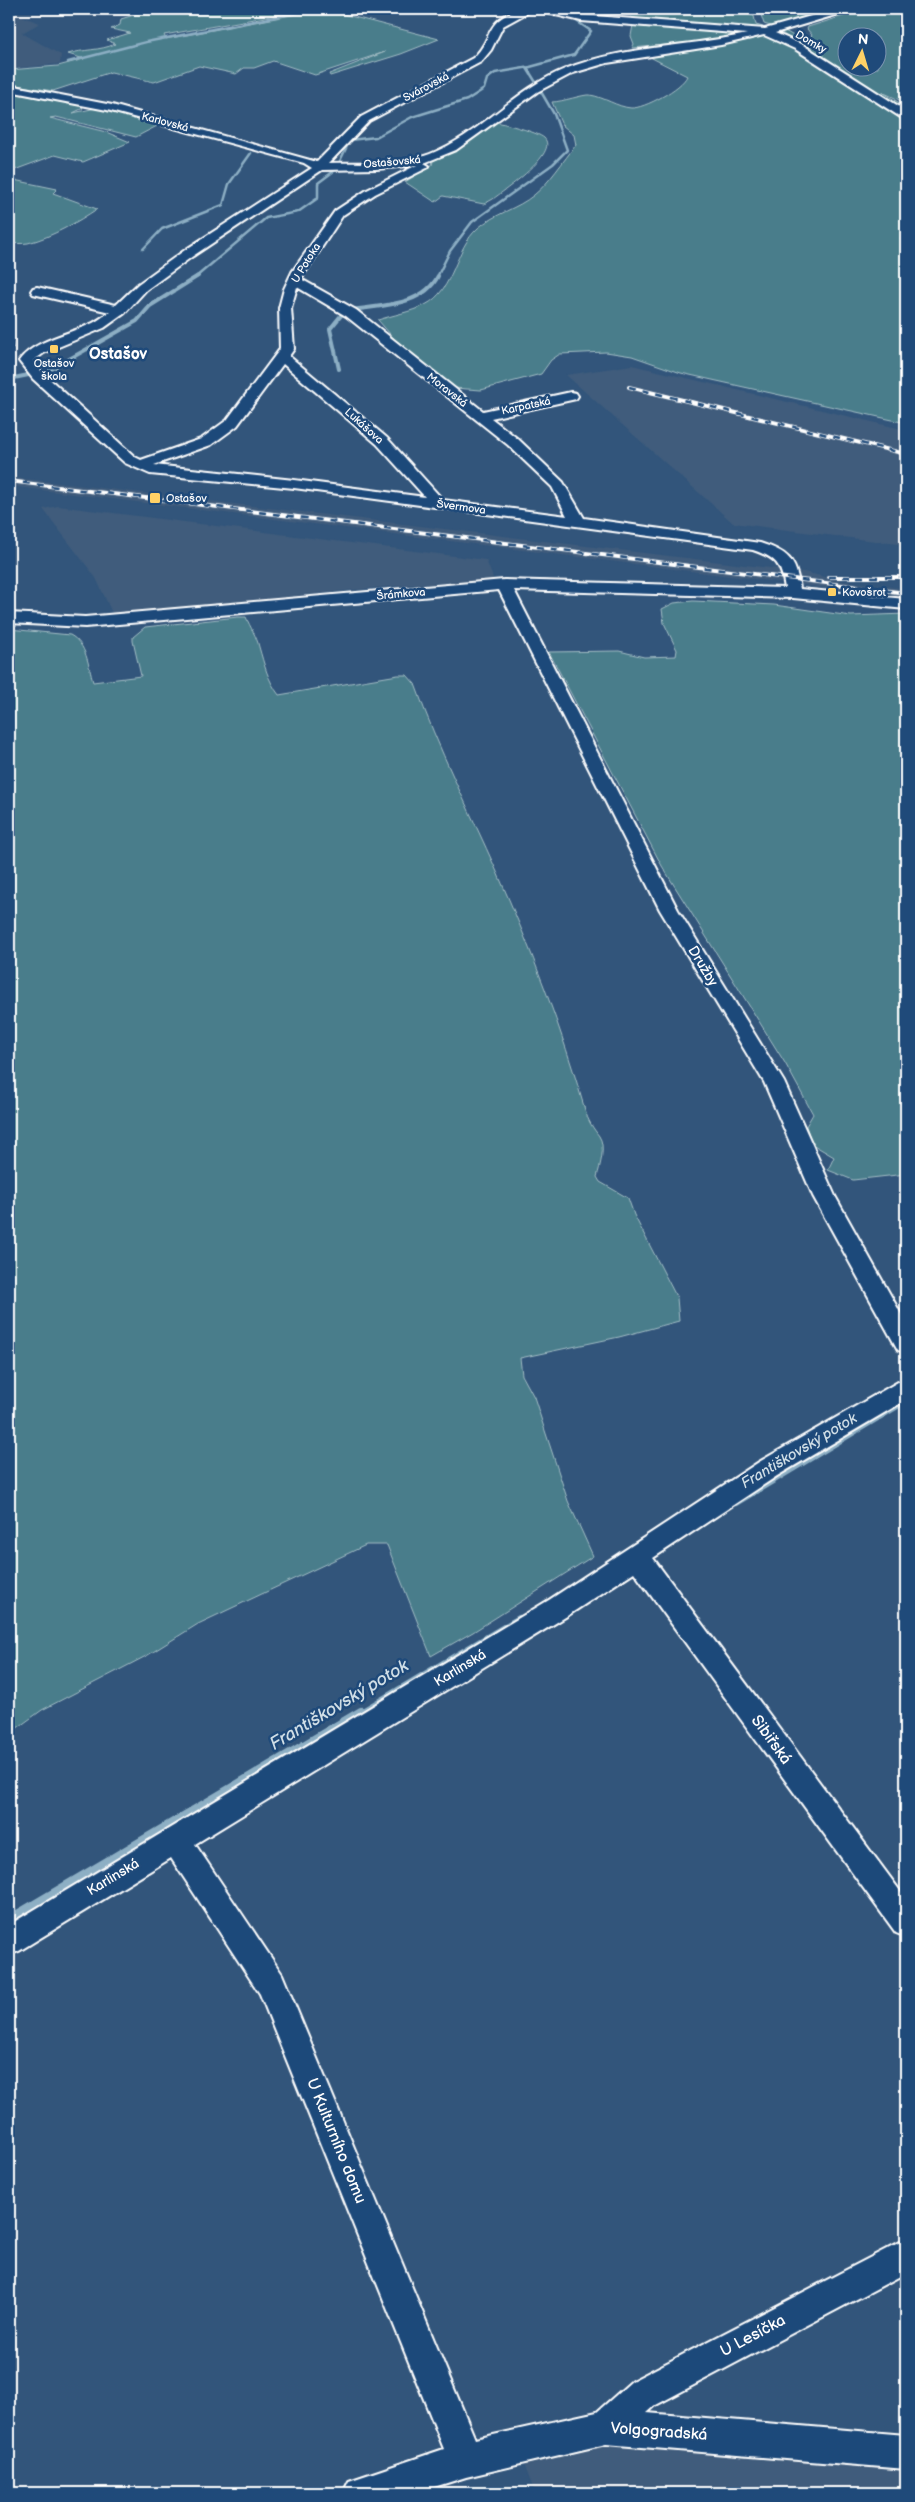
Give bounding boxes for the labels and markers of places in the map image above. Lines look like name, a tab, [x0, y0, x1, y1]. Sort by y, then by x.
marker: Ostašov škola	[48, 343, 60, 355]
place label: Ostašov škola	[34, 357, 75, 383]
marker: Ostašov	[148, 491, 162, 505]
place label: Ostašov	[166, 492, 207, 505]
marker: Kovošrot	[826, 586, 838, 598]
place label: Kovošrot	[842, 586, 887, 599]

